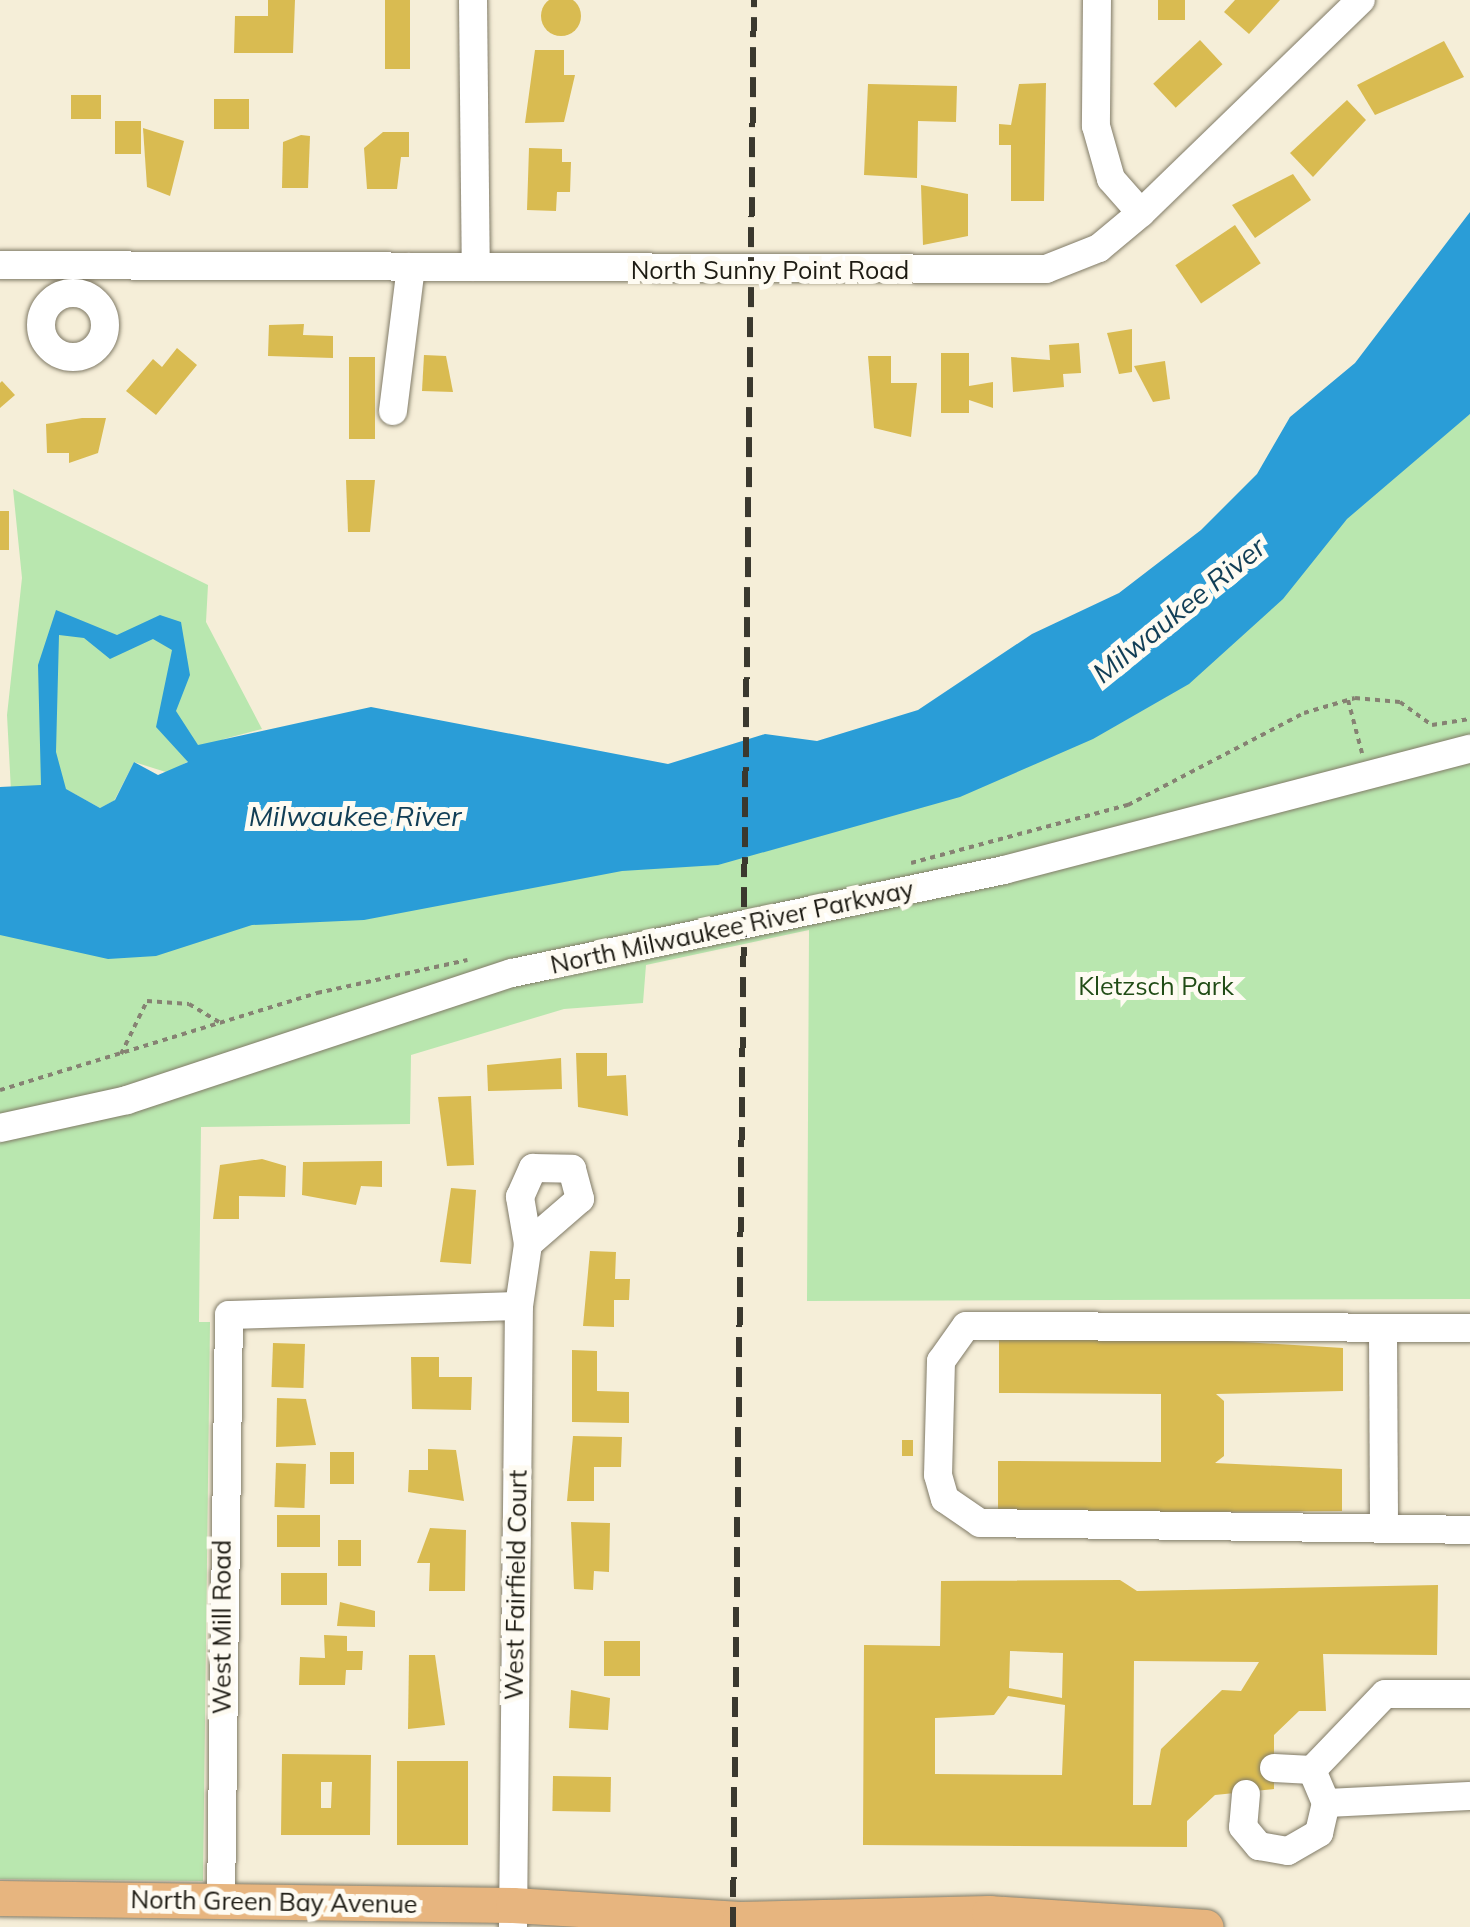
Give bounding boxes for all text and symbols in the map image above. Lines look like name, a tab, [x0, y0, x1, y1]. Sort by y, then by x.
street label: North Sunny Point Road	[631, 255, 909, 285]
water label: Milwaukee River	[1086, 530, 1272, 690]
water label: Milwaukee River	[249, 799, 461, 833]
street label: North Milwaukee River Parkway	[548, 874, 916, 980]
park label: Kletzsch Park	[1078, 971, 1234, 1001]
street label: West Fairfield Court	[499, 1469, 533, 1701]
street label: West Mill Road	[207, 1540, 237, 1714]
street label: North Green Bay Avenue	[130, 1884, 418, 1920]

